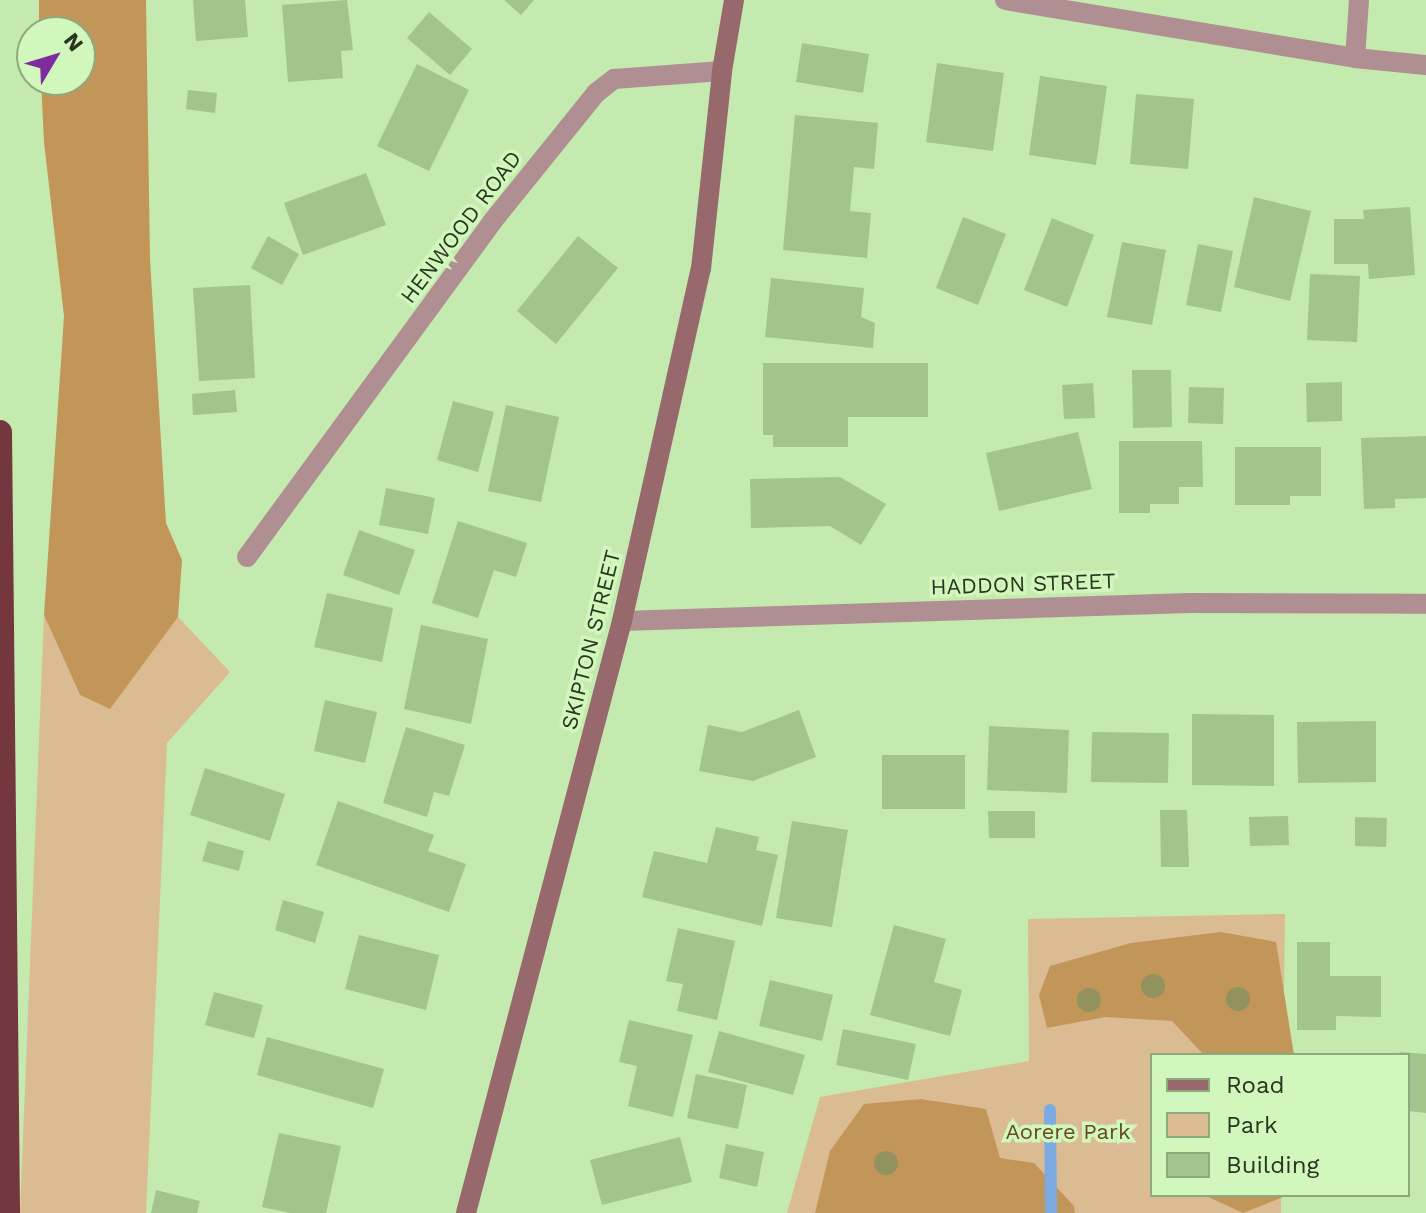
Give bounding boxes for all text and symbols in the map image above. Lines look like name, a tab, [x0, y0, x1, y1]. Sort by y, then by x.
north arrow	[16, 16, 96, 96]
text: N	[59, 28, 89, 56]
street label: HENWOOD ROAD	[395, 145, 527, 309]
street label: SKIPTON STREET	[556, 547, 626, 733]
street label: HADDON STREET	[930, 568, 1116, 600]
legend	[1150, 1053, 1410, 1197]
text: Road	[1226, 1071, 1285, 1099]
text: Park	[1226, 1111, 1278, 1139]
park label: Aorere Park	[1006, 1119, 1130, 1145]
text: Building	[1226, 1151, 1319, 1179]

